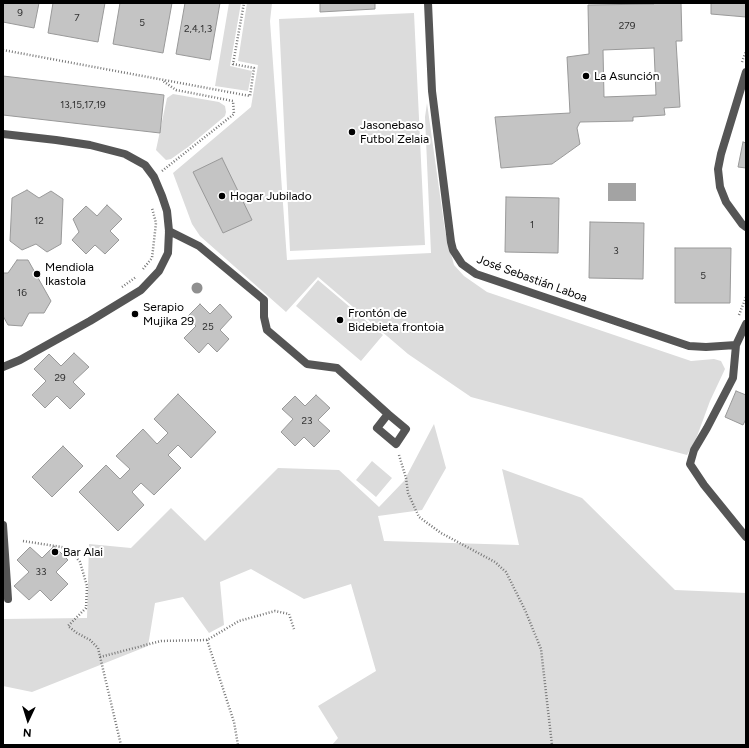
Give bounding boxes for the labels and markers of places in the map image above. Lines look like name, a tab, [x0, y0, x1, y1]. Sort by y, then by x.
place label: La Asunción	[594, 69, 659, 83]
marker: La Asunción	[581, 71, 591, 81]
place label: Jasonebaso Futbol Zelaia	[360, 118, 429, 146]
marker: Jasonebaso Futbol Zelaia	[347, 127, 357, 137]
place label: Hogar Jubilado	[230, 189, 312, 203]
marker: Hogar Jubilado	[217, 191, 227, 201]
place label: Mendiola Ikastola	[45, 260, 94, 288]
marker: Mendiola Ikastola	[32, 269, 42, 279]
place label: Serapio Mujika 29	[143, 300, 194, 328]
place label: Frontón de Bidebieta frontoia	[348, 306, 444, 334]
marker: Serapio Mujika 29	[130, 309, 140, 319]
marker: Frontón de Bidebieta frontoia	[335, 315, 345, 325]
place label: Bar Alai	[63, 545, 103, 559]
marker: Bar Alai	[50, 547, 60, 557]

